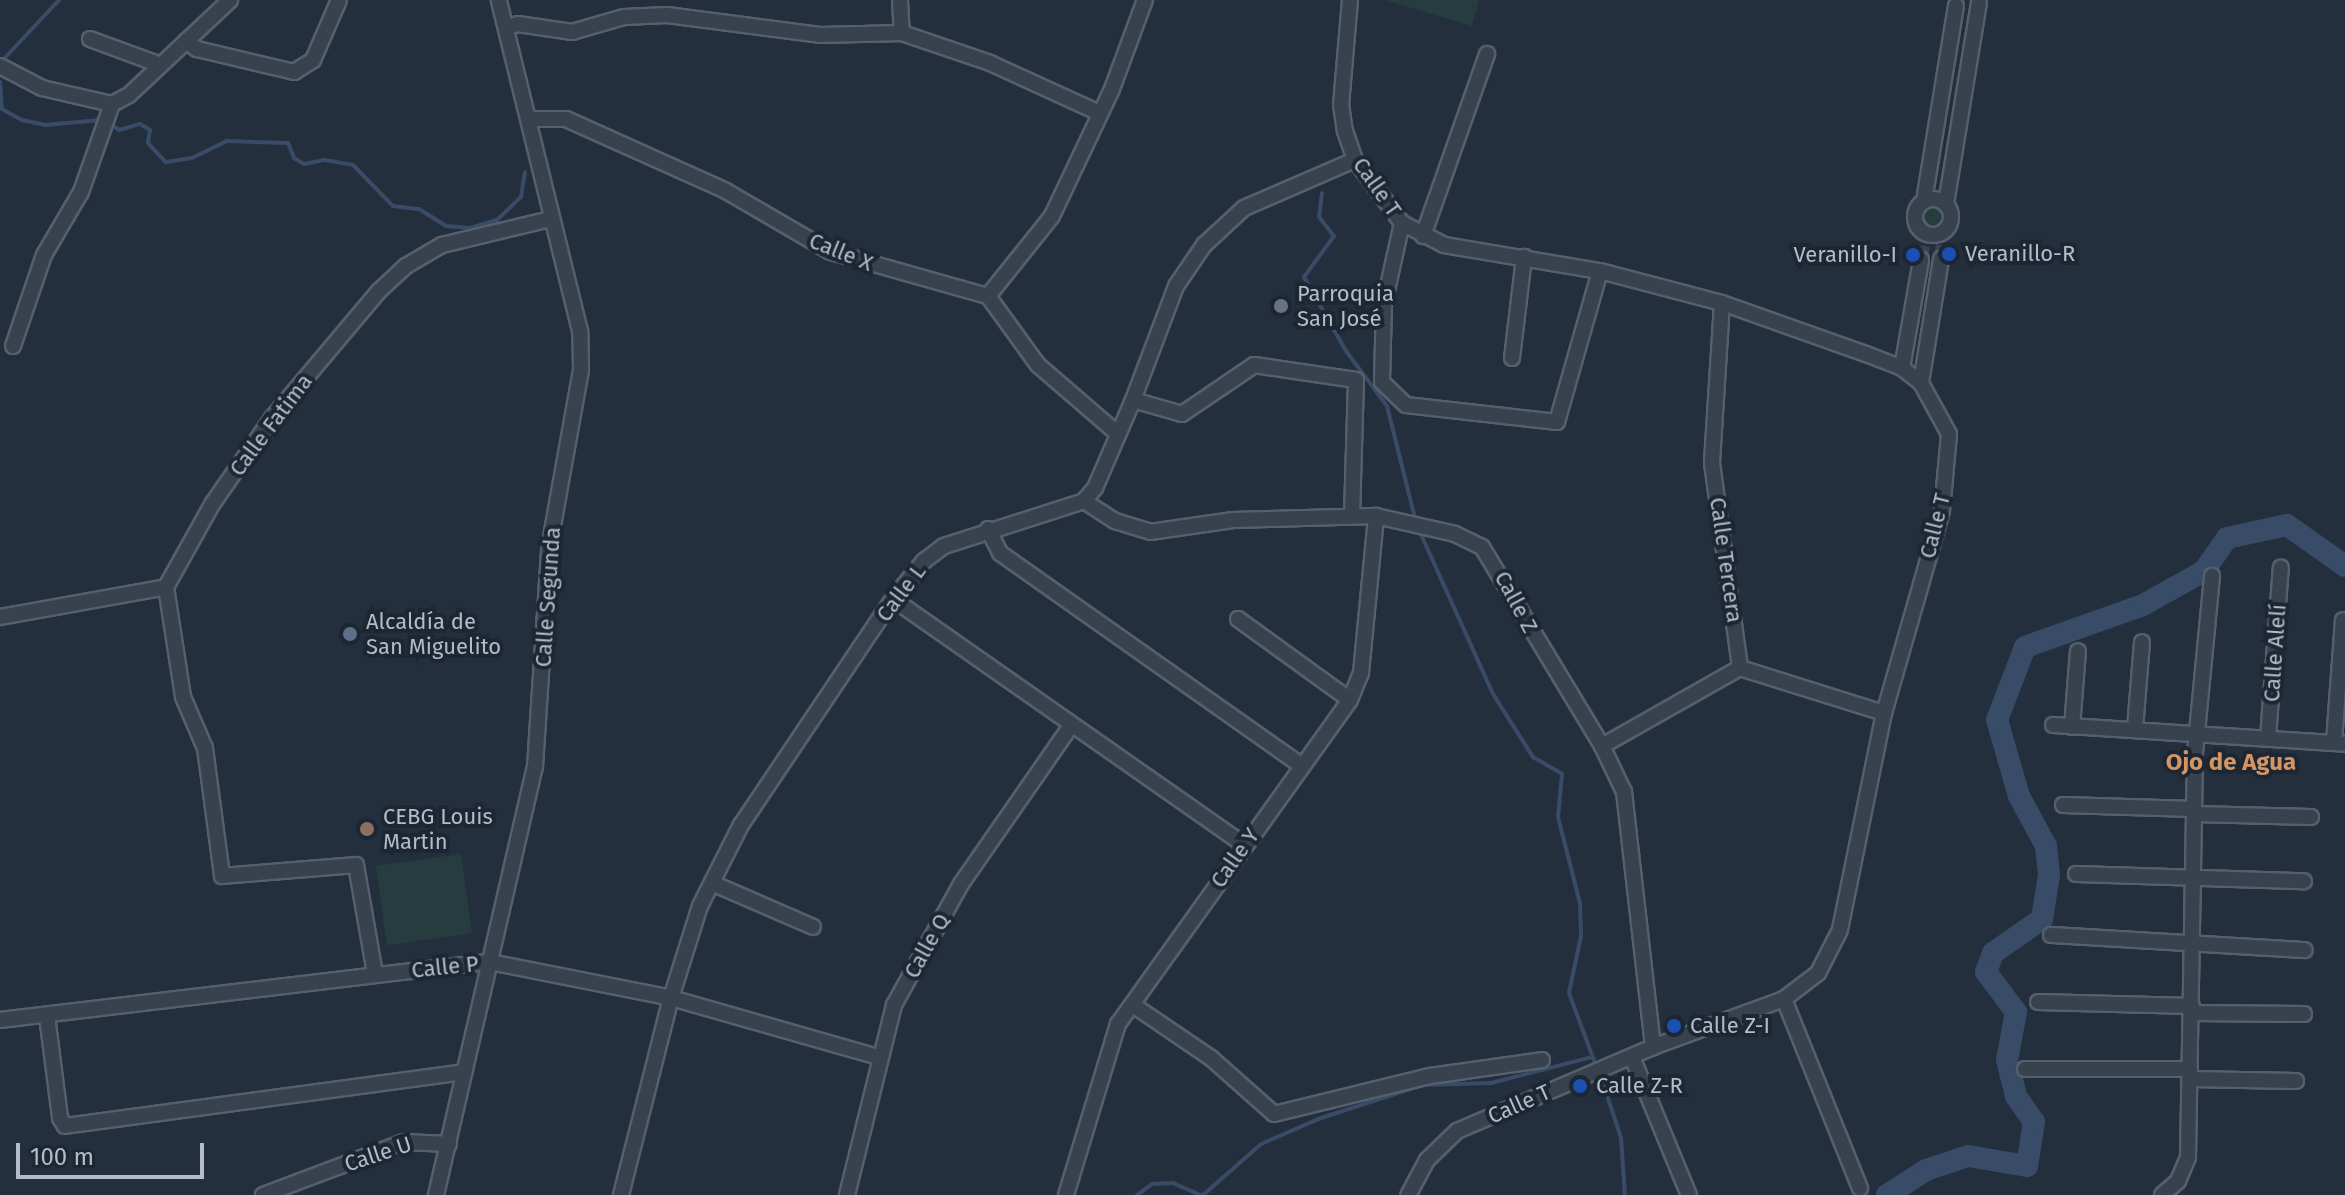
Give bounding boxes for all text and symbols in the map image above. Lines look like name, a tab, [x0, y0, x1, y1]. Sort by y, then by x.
street label: Calle T	[1347, 152, 1407, 222]
street label: Calle X	[805, 227, 877, 277]
place label: Veranillo-R	[1965, 241, 2075, 267]
place label: Veranillo-I	[1794, 242, 1897, 268]
marker: Veranillo-R	[1940, 245, 1958, 263]
marker: Veranillo-I	[1904, 246, 1922, 264]
place label: Parroquia San José	[1297, 280, 1394, 332]
marker: Parroquia San José	[1272, 297, 1290, 315]
street label: Calle Fatima	[224, 369, 318, 481]
street label: Calle T	[1914, 491, 1956, 561]
street label: Calle Tercera	[1704, 496, 1748, 624]
street label: Calle Segunda	[530, 526, 566, 668]
street label: Calle L	[871, 559, 931, 627]
street label: Calle Z	[1489, 567, 1543, 637]
street label: Calle Alelí	[2258, 603, 2292, 703]
place label: Alcaldía de San Miguelito	[366, 608, 501, 660]
marker: Alcaldía de San Miguelito	[341, 625, 359, 643]
district label: Ojo de Agua	[2166, 749, 2296, 777]
place label: CEBG Louis Martin	[383, 803, 493, 854]
marker: CEBG Louis Martin	[358, 820, 376, 838]
street label: Calle Y	[1205, 823, 1265, 893]
street label: Calle Q	[899, 909, 955, 983]
street label: Calle P	[410, 950, 480, 984]
place label: Calle Z-I	[1690, 1013, 1770, 1039]
marker: Calle Z-I	[1665, 1017, 1683, 1035]
place label: Calle Z-R	[1596, 1073, 1683, 1099]
marker: Calle Z-R	[1571, 1077, 1589, 1095]
street label: Calle T	[1484, 1079, 1554, 1129]
scale bar	[20, 1127, 208, 1177]
street label: Calle U	[341, 1131, 415, 1177]
text: 100 m	[30, 1143, 94, 1171]

